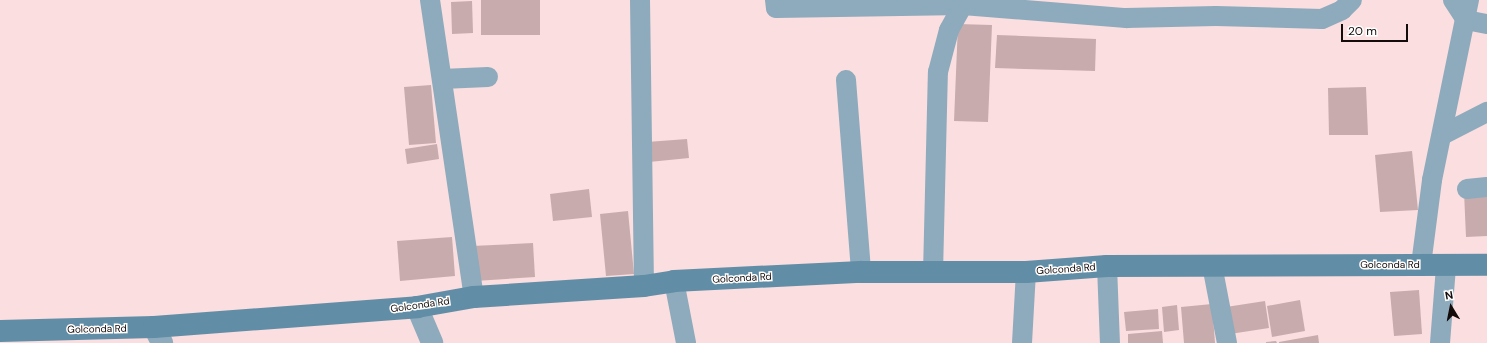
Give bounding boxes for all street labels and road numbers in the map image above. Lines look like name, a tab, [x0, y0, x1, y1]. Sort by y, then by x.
street label: Golconda Rd	[1360, 259, 1420, 271]
street label: Golconda Rd	[1036, 261, 1096, 277]
street label: Golconda Rd	[712, 270, 772, 286]
street label: Golconda Rd	[390, 295, 450, 315]
street label: Golconda Rd	[67, 322, 127, 336]

